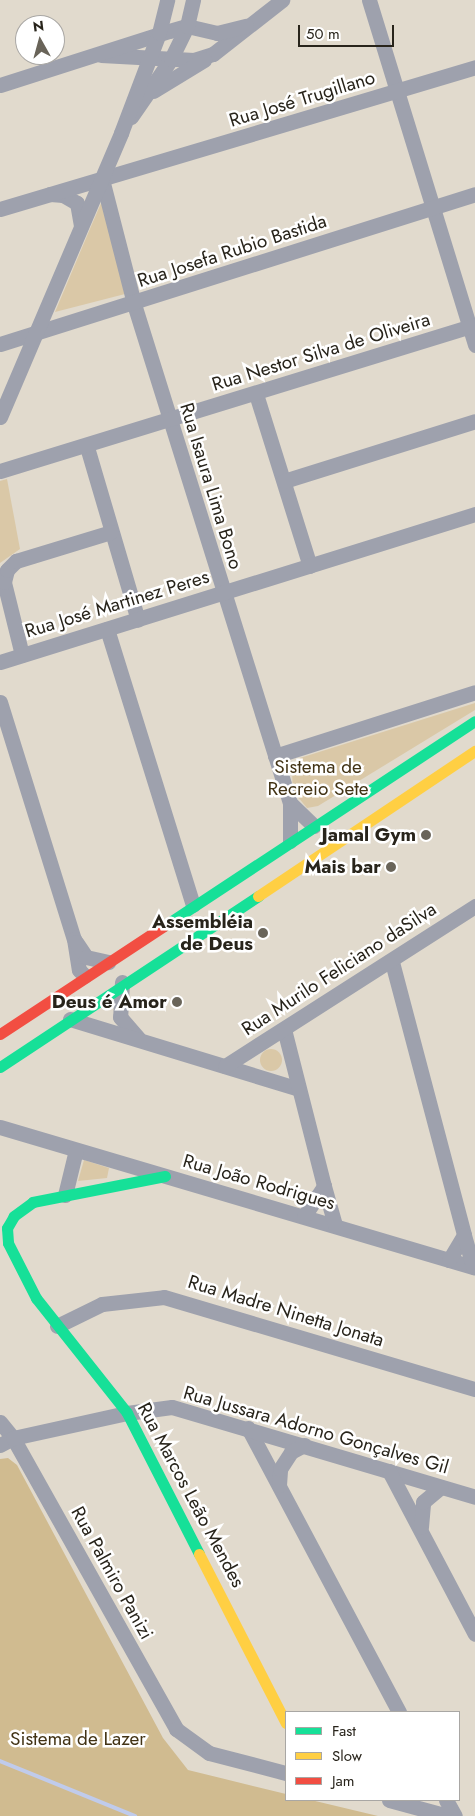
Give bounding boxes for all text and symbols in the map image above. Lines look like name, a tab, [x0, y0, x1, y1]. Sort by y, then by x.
north arrow	[15, 15, 65, 65]
scale bar	[300, 15, 396, 47]
text: N	[32, 16, 45, 37]
text: 50 m	[306, 23, 340, 45]
street label: Rua José Trugillano	[226, 66, 378, 132]
street label: Rua Josefa Rubio Bastida	[135, 210, 329, 292]
street label: Rua Nestor Silva de Oliveira	[209, 308, 433, 396]
street label: Rua Isaura Lima Bono	[175, 400, 247, 572]
street label: Rua José Martinez Peres	[22, 565, 212, 643]
park label: Sistema de Recreio Sete	[267, 756, 369, 800]
place label: Jamal Gym	[322, 824, 416, 846]
marker: Jamal Gym	[420, 829, 432, 841]
place label: Mais bar	[304, 856, 381, 878]
marker: Mais bar	[385, 861, 397, 873]
street label: Rua Murilo Feliciano daSilva	[238, 898, 440, 1040]
place label: Assembléia de Deus	[152, 911, 253, 955]
marker: Assembléia de Deus	[257, 927, 269, 939]
place label: Deus é Amor	[52, 991, 167, 1013]
marker: Deus é Amor	[171, 996, 183, 1008]
street label: Rua João Rodrigues	[180, 1149, 338, 1215]
street label: Rua Madre Ninetta Jonata	[185, 1270, 387, 1352]
street label: Rua Jussara Adorno Gonçalves Gil	[181, 1381, 451, 1479]
street label: Rua Marcos Leão Mendes	[133, 1399, 249, 1591]
street label: Rua Palmiro Panizi	[66, 1503, 158, 1643]
legend	[285, 1711, 460, 1801]
text: Fast	[332, 1720, 356, 1742]
park label: Sistema de Lazer	[10, 1728, 146, 1750]
text: Slow	[332, 1745, 362, 1767]
text: Jam	[332, 1770, 355, 1792]

